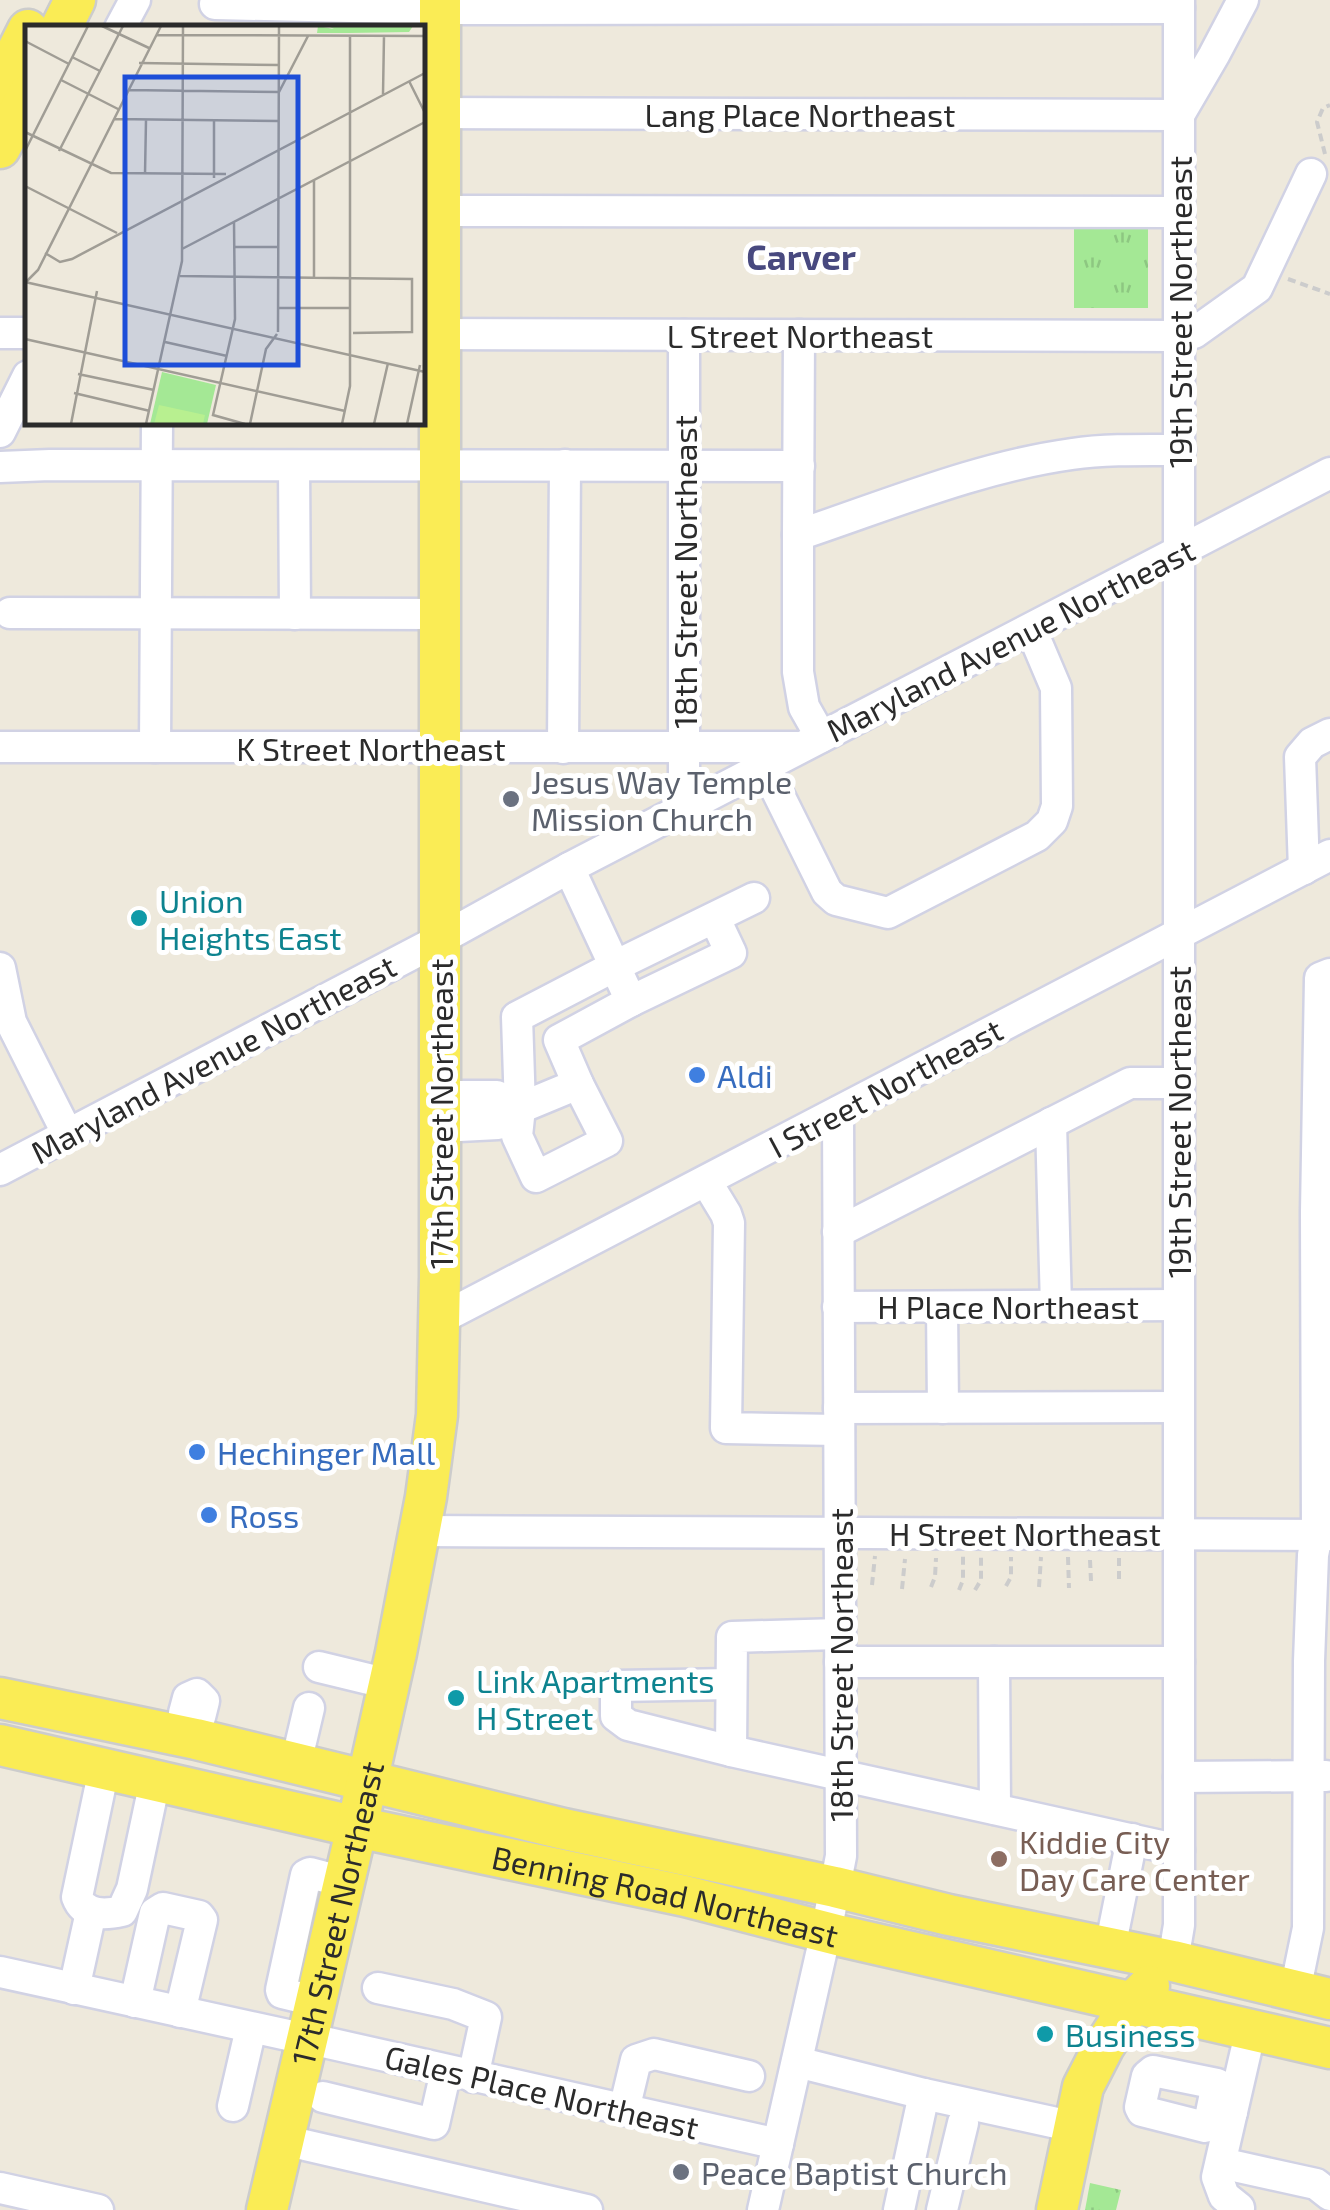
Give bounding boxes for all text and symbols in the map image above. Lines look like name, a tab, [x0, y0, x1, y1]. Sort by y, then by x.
inset map	[25, 25, 425, 425]
street label: Lang Place Northeast	[645, 95, 955, 133]
street label: 19th Street Northeast	[1160, 156, 1198, 468]
district label: Carver	[746, 235, 856, 277]
street label: L Street Northeast	[667, 316, 933, 354]
street label: 18th Street Northeast	[665, 415, 703, 729]
street label: Maryland Avenue Northeast	[820, 530, 1200, 748]
street label: K Street Northeast	[236, 729, 506, 767]
place label: Jesus Way Temple Mission Church	[531, 762, 792, 837]
marker: Jesus Way Temple Mission Church	[500, 788, 522, 810]
place label: Union Heights East	[159, 881, 341, 956]
marker: Union Heights East	[128, 907, 150, 929]
street label: Maryland Avenue Northeast	[24, 946, 402, 1170]
street label: 17th Street Northeast	[421, 959, 459, 1269]
street label: 19th Street Northeast	[1159, 966, 1197, 1278]
street label: I Street Northeast	[762, 1009, 1008, 1165]
place label: Aldi	[717, 1056, 773, 1094]
marker: Aldi	[686, 1064, 708, 1086]
street label: H Place Northeast	[877, 1287, 1139, 1325]
place label: Hechinger Mall	[217, 1433, 436, 1471]
marker: Hechinger Mall	[186, 1441, 208, 1463]
place label: Ross	[229, 1496, 299, 1534]
marker: Ross	[198, 1504, 220, 1526]
street label: 18th Street Northeast	[821, 1508, 859, 1822]
street label: H Street Northeast	[889, 1514, 1161, 1552]
place label: Link Apartments H Street	[476, 1661, 715, 1736]
marker: Link Apartments H Street	[445, 1687, 467, 1709]
street label: 17th Street Northeast	[283, 1757, 390, 2069]
place label: Kiddie City Day Care Center	[1019, 1822, 1250, 1897]
street label: Benning Road Northeast	[489, 1837, 842, 1954]
marker: Kiddie City Day Care Center	[988, 1848, 1010, 1870]
place label: Business	[1065, 2015, 1196, 2053]
marker: Business	[1034, 2023, 1056, 2045]
street label: Gales Place Northeast	[381, 2036, 703, 2146]
place label: Peace Baptist Church	[701, 2153, 1008, 2191]
marker: Peace Baptist Church	[670, 2161, 692, 2183]

